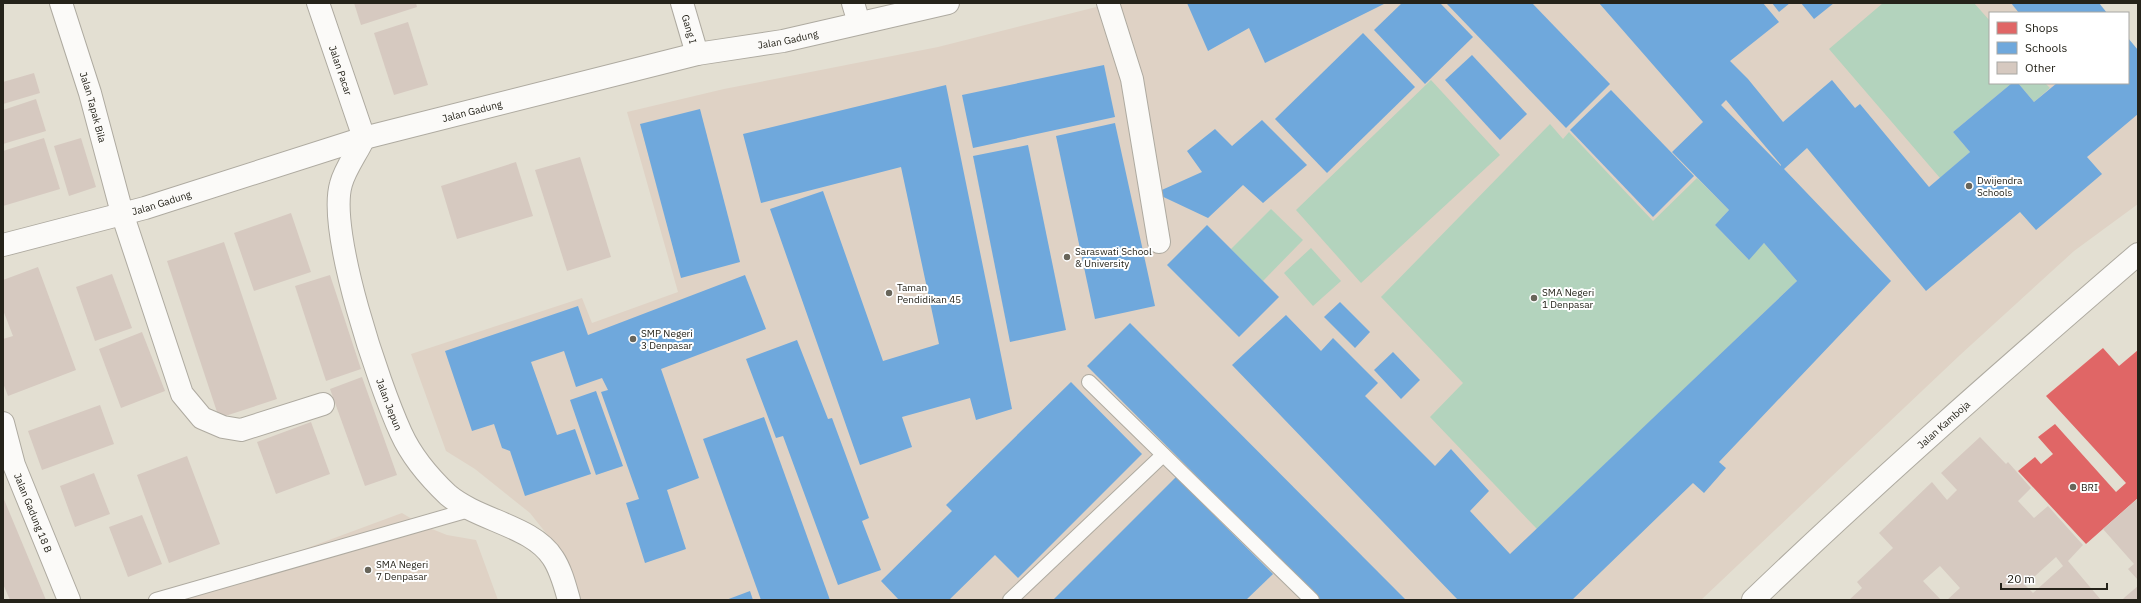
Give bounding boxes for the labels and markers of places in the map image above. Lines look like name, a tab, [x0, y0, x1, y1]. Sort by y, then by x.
place label: Dwijendra Schools	[1977, 174, 2023, 199]
marker: Dwijendra Schools	[1964, 181, 1974, 191]
place label: Saraswati School & University	[1075, 245, 1152, 270]
marker: Saraswati School & University	[1062, 252, 1072, 262]
place label: Taman Pendidikan 45	[897, 281, 961, 306]
place label: SMA Negeri 1 Denpasar	[1542, 286, 1594, 311]
marker: Taman Pendidikan 45	[884, 288, 894, 298]
marker: SMA Negeri 1 Denpasar	[1529, 293, 1539, 303]
place label: SMP Negeri 3 Denpasar	[641, 327, 693, 352]
marker: SMP Negeri 3 Denpasar	[628, 334, 638, 344]
place label: BRI	[2081, 481, 2098, 494]
marker: BRI	[2068, 482, 2078, 492]
place label: SMA Negeri 7 Denpasar	[376, 558, 428, 583]
marker: SMA Negeri 7 Denpasar	[363, 565, 373, 575]

